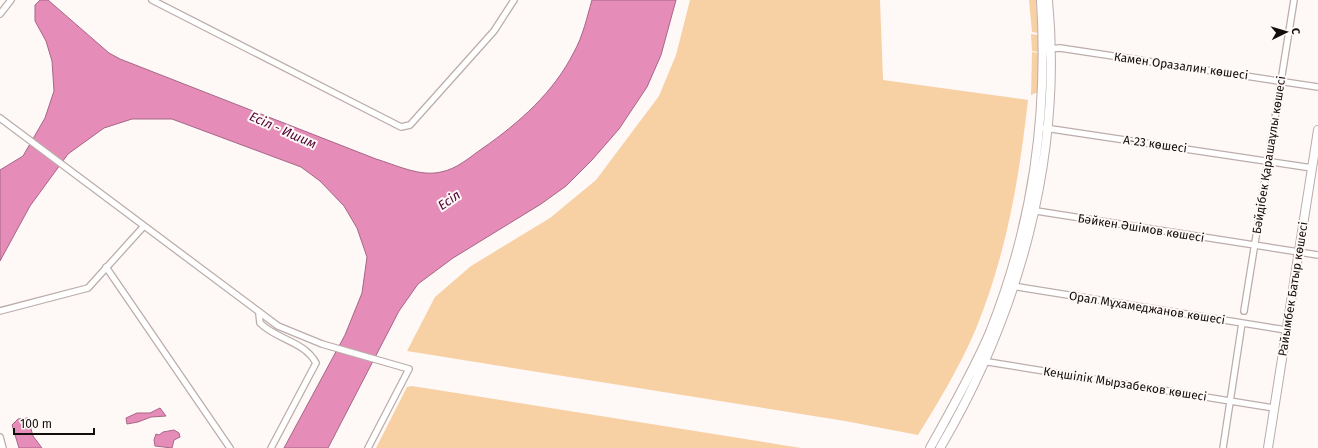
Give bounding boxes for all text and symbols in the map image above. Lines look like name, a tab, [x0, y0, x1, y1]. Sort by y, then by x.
north arrow	[1266, 12, 1306, 52]
text: С	[1289, 27, 1302, 36]
street label: Камен Оразалин көшесі	[1113, 50, 1249, 82]
street label: Бәйдібек Қарашаұлы көшесі	[1250, 75, 1288, 235]
water label: Есіл - Ишим	[247, 109, 319, 151]
street label: А-23 көшесі	[1122, 133, 1188, 155]
water label: Есіл	[435, 187, 463, 213]
street label: Бәйкен Әшімов көшесі	[1077, 211, 1205, 245]
street label: Райымбек Батыр көшесі	[1275, 221, 1311, 357]
street label: Орал Мұхамеджанов көшесі	[1068, 289, 1226, 327]
street label: Кеңшілік Мырзабеков көшесі	[1042, 364, 1208, 404]
scale bar	[14, 410, 94, 436]
text: 100 m	[20, 417, 52, 431]

